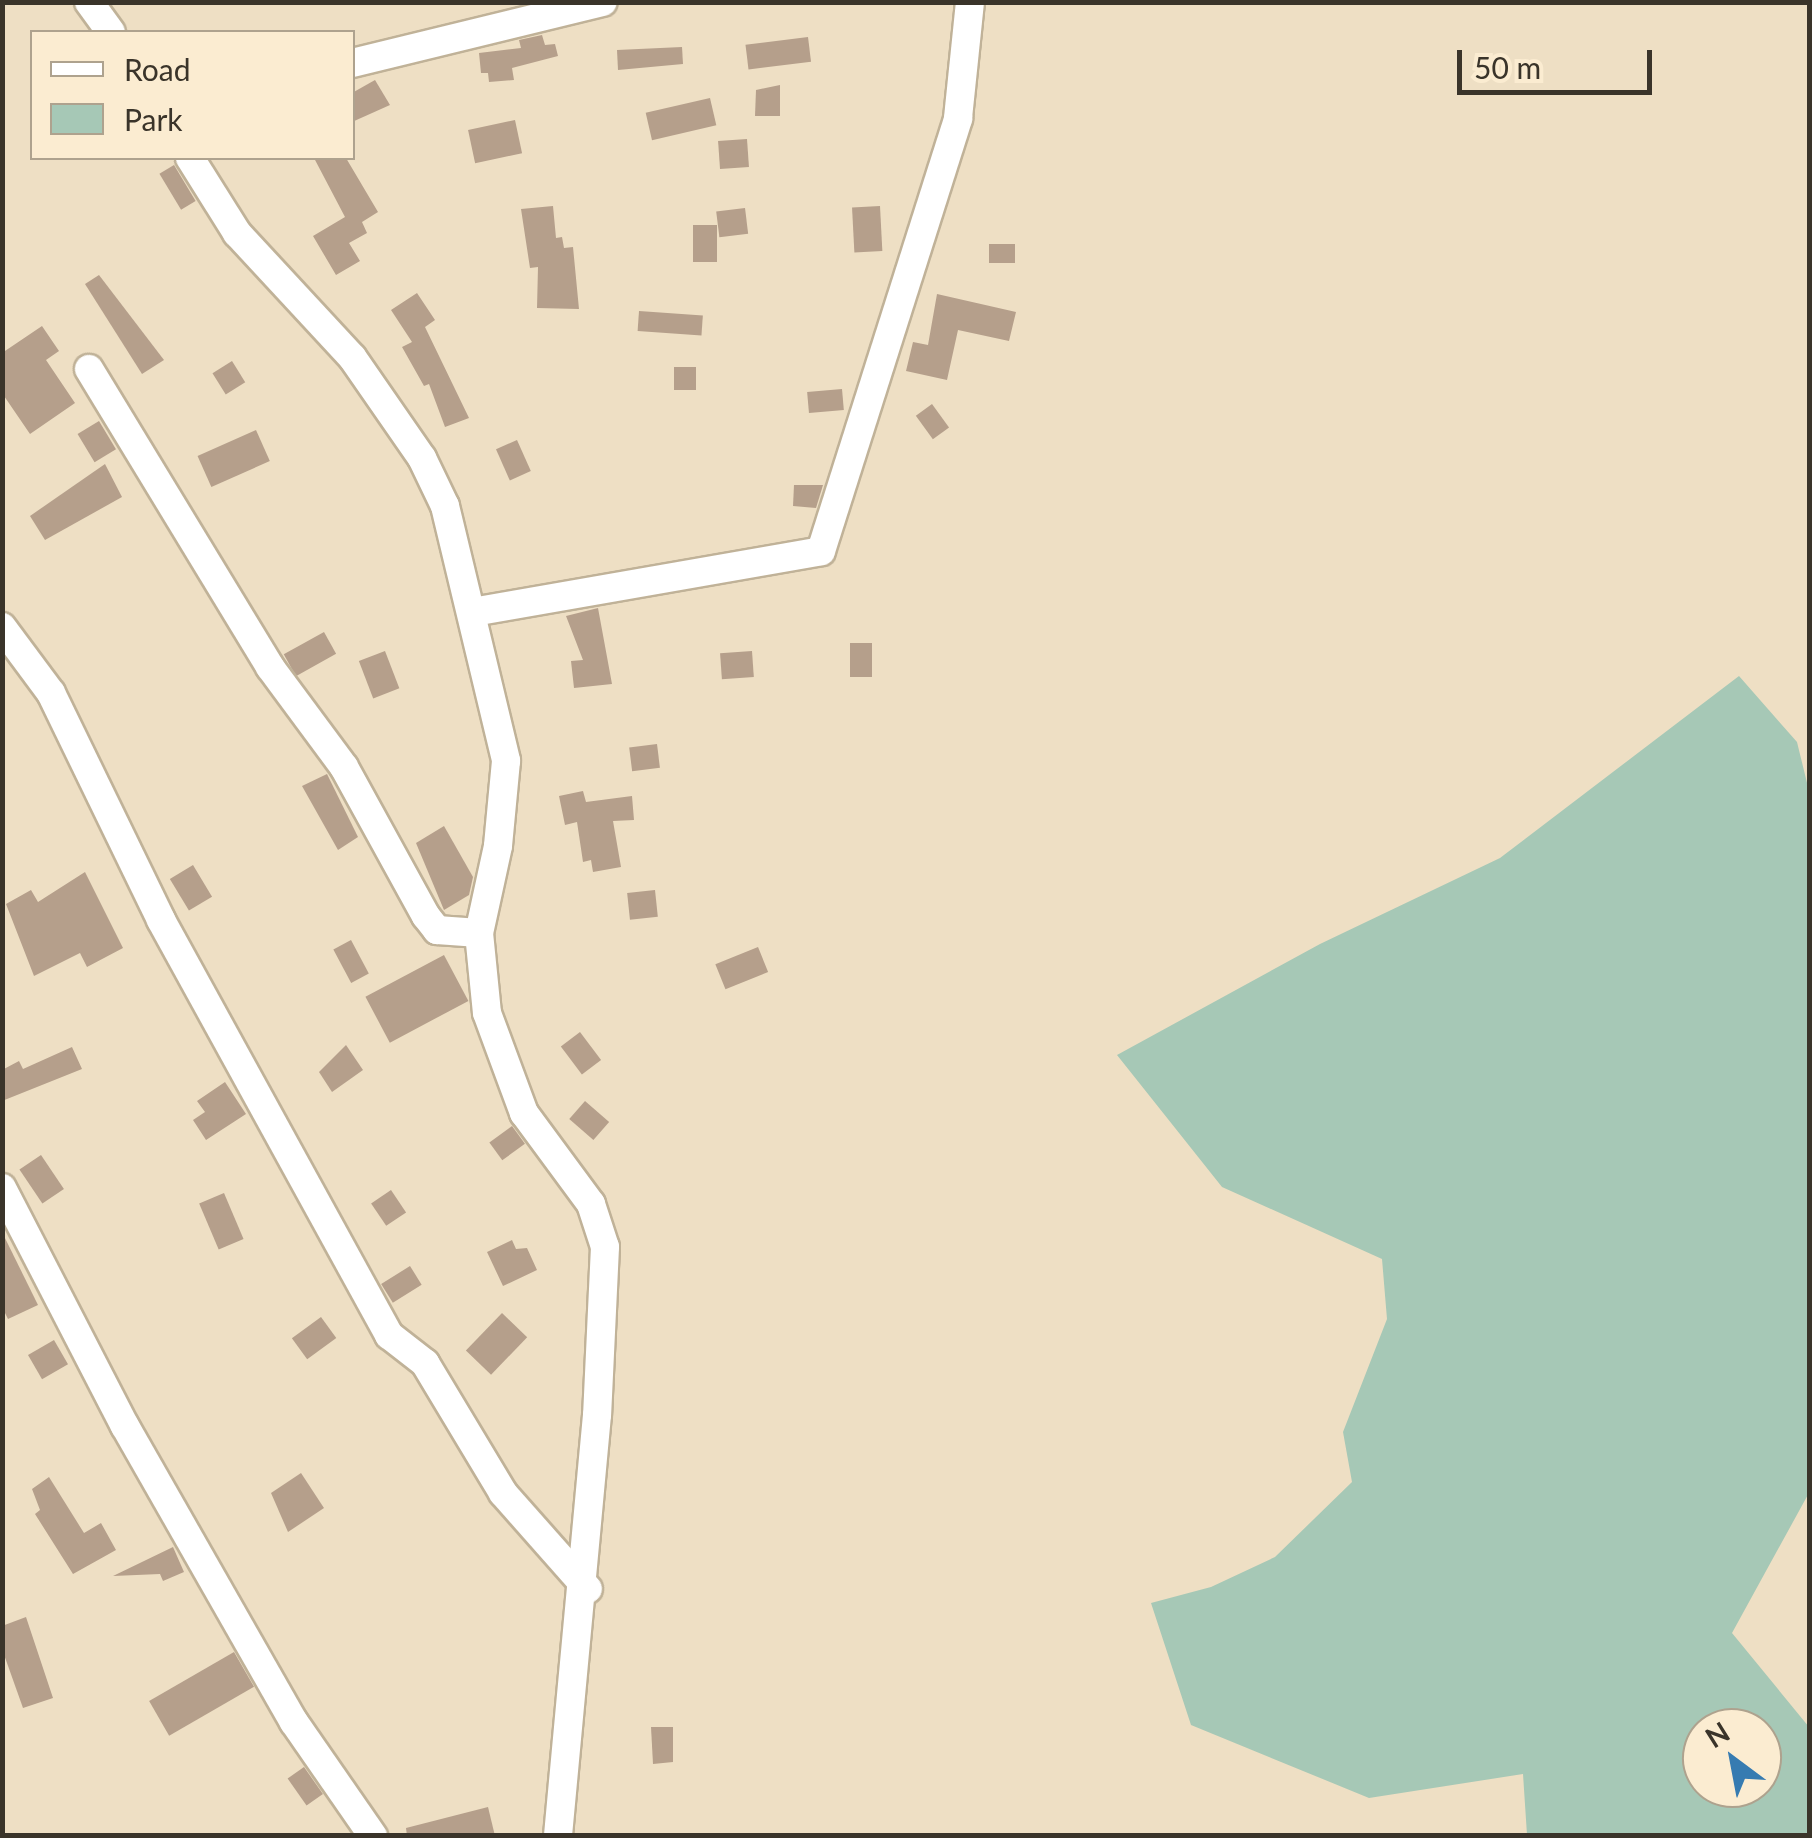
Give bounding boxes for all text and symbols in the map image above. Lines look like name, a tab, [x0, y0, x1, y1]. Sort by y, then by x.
legend	[30, 30, 355, 160]
scale bar	[1462, 30, 1657, 92]
text: 50 m	[1474, 49, 1541, 85]
text: Road	[124, 51, 191, 87]
text: Park	[124, 101, 183, 137]
north arrow	[1682, 1708, 1782, 1808]
text: N	[1699, 1714, 1735, 1754]

